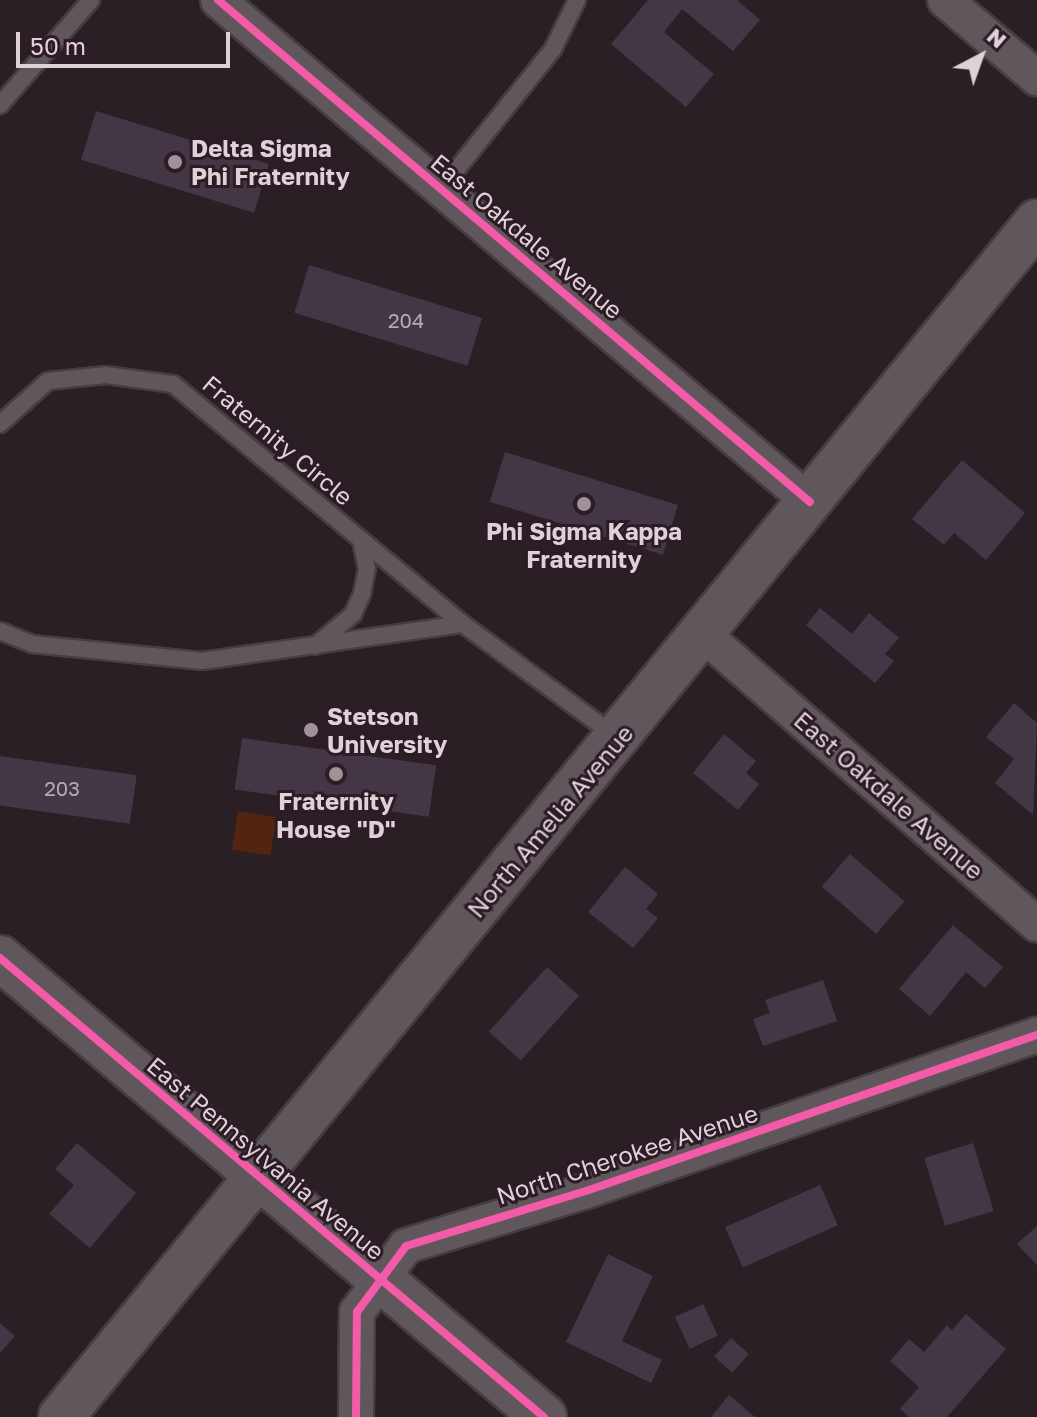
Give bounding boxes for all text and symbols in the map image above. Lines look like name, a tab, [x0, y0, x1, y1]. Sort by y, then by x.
scale bar	[20, 16, 234, 66]
north arrow	[941, 16, 1021, 96]
text: N	[982, 22, 1012, 53]
text: 50 m	[30, 31, 86, 60]
place label: Delta Sigma Phi Fraternity	[191, 134, 350, 190]
street label: East Oakdale Avenue	[425, 147, 629, 325]
marker: Delta Sigma Phi Fraternity	[166, 153, 184, 171]
house number: 204	[388, 308, 424, 332]
street label: Fraternity Circle	[197, 369, 359, 511]
marker: Phi Sigma Kappa Fraternity	[575, 495, 593, 513]
place label: Phi Sigma Kappa Fraternity	[486, 517, 682, 573]
place label: Stetson University	[327, 702, 447, 758]
street label: East Oakdale Avenue	[789, 705, 989, 885]
street label: North Amelia Avenue	[461, 719, 639, 923]
marker: Stetson University	[302, 721, 320, 739]
marker: Fraternity House "D"	[327, 765, 345, 783]
house number: 203	[44, 776, 80, 800]
place label: Fraternity House "D"	[276, 787, 396, 843]
street label: East Pennsylvania Avenue	[142, 1050, 390, 1266]
street label: North Cherokee Avenue	[493, 1098, 761, 1210]

